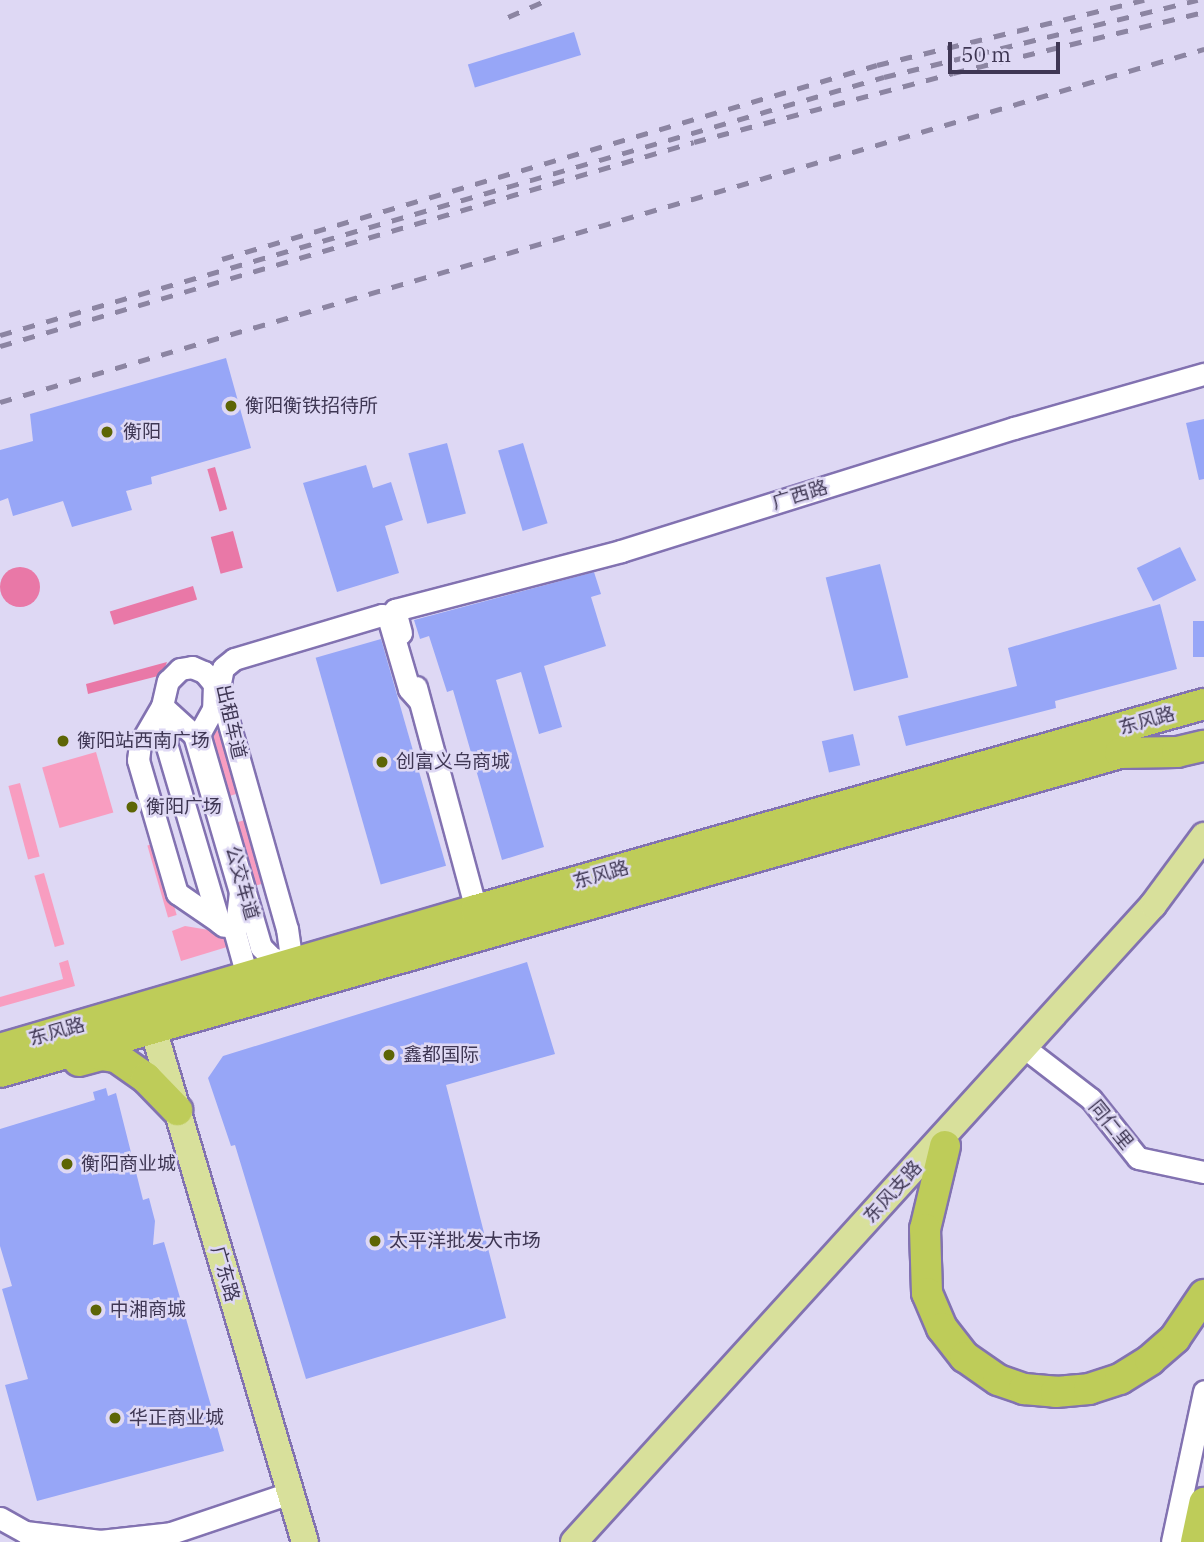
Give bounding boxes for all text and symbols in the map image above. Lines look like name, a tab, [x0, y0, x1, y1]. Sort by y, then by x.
scale bar	[952, 28, 1064, 72]
text: 50 m	[961, 40, 1011, 68]
place label: 衡阳衡铁招待所	[245, 395, 378, 417]
marker: 衡阳衡铁招待所	[223, 398, 239, 414]
place label: 衡阳	[123, 421, 161, 443]
marker: 衡阳	[97, 422, 117, 442]
street label: 广西路	[769, 476, 831, 514]
street label: 出租车道	[211, 682, 251, 762]
street label: 东风路	[1116, 702, 1178, 740]
place label: 衡阳站西南广场	[77, 730, 210, 752]
marker: 衡阳站西南广场	[55, 733, 71, 749]
place label: 创富义乌商城	[396, 751, 510, 773]
marker: 创富义乌商城	[374, 754, 390, 770]
place label: 衡阳广场	[146, 796, 222, 818]
marker: 衡阳广场	[124, 799, 140, 815]
street label: 公交车道	[221, 843, 263, 923]
street label: 东风路	[570, 856, 632, 894]
street label: 东风路	[26, 1013, 88, 1051]
place label: 鑫都国际	[403, 1044, 479, 1066]
marker: 鑫都国际	[381, 1047, 397, 1063]
street label: 同仁里	[1084, 1096, 1138, 1154]
place label: 衡阳商业城	[81, 1153, 176, 1175]
marker: 衡阳商业城	[59, 1156, 75, 1172]
street label: 东风支路	[859, 1156, 927, 1228]
place label: 太平洋批发大市场	[389, 1230, 541, 1252]
marker: 太平洋批发大市场	[367, 1233, 383, 1249]
street label: 广东路	[206, 1243, 244, 1305]
place label: 中湘商城	[110, 1299, 186, 1321]
marker: 中湘商城	[88, 1302, 104, 1318]
place label: 华正商业城	[129, 1407, 224, 1429]
marker: 华正商业城	[107, 1410, 123, 1426]

